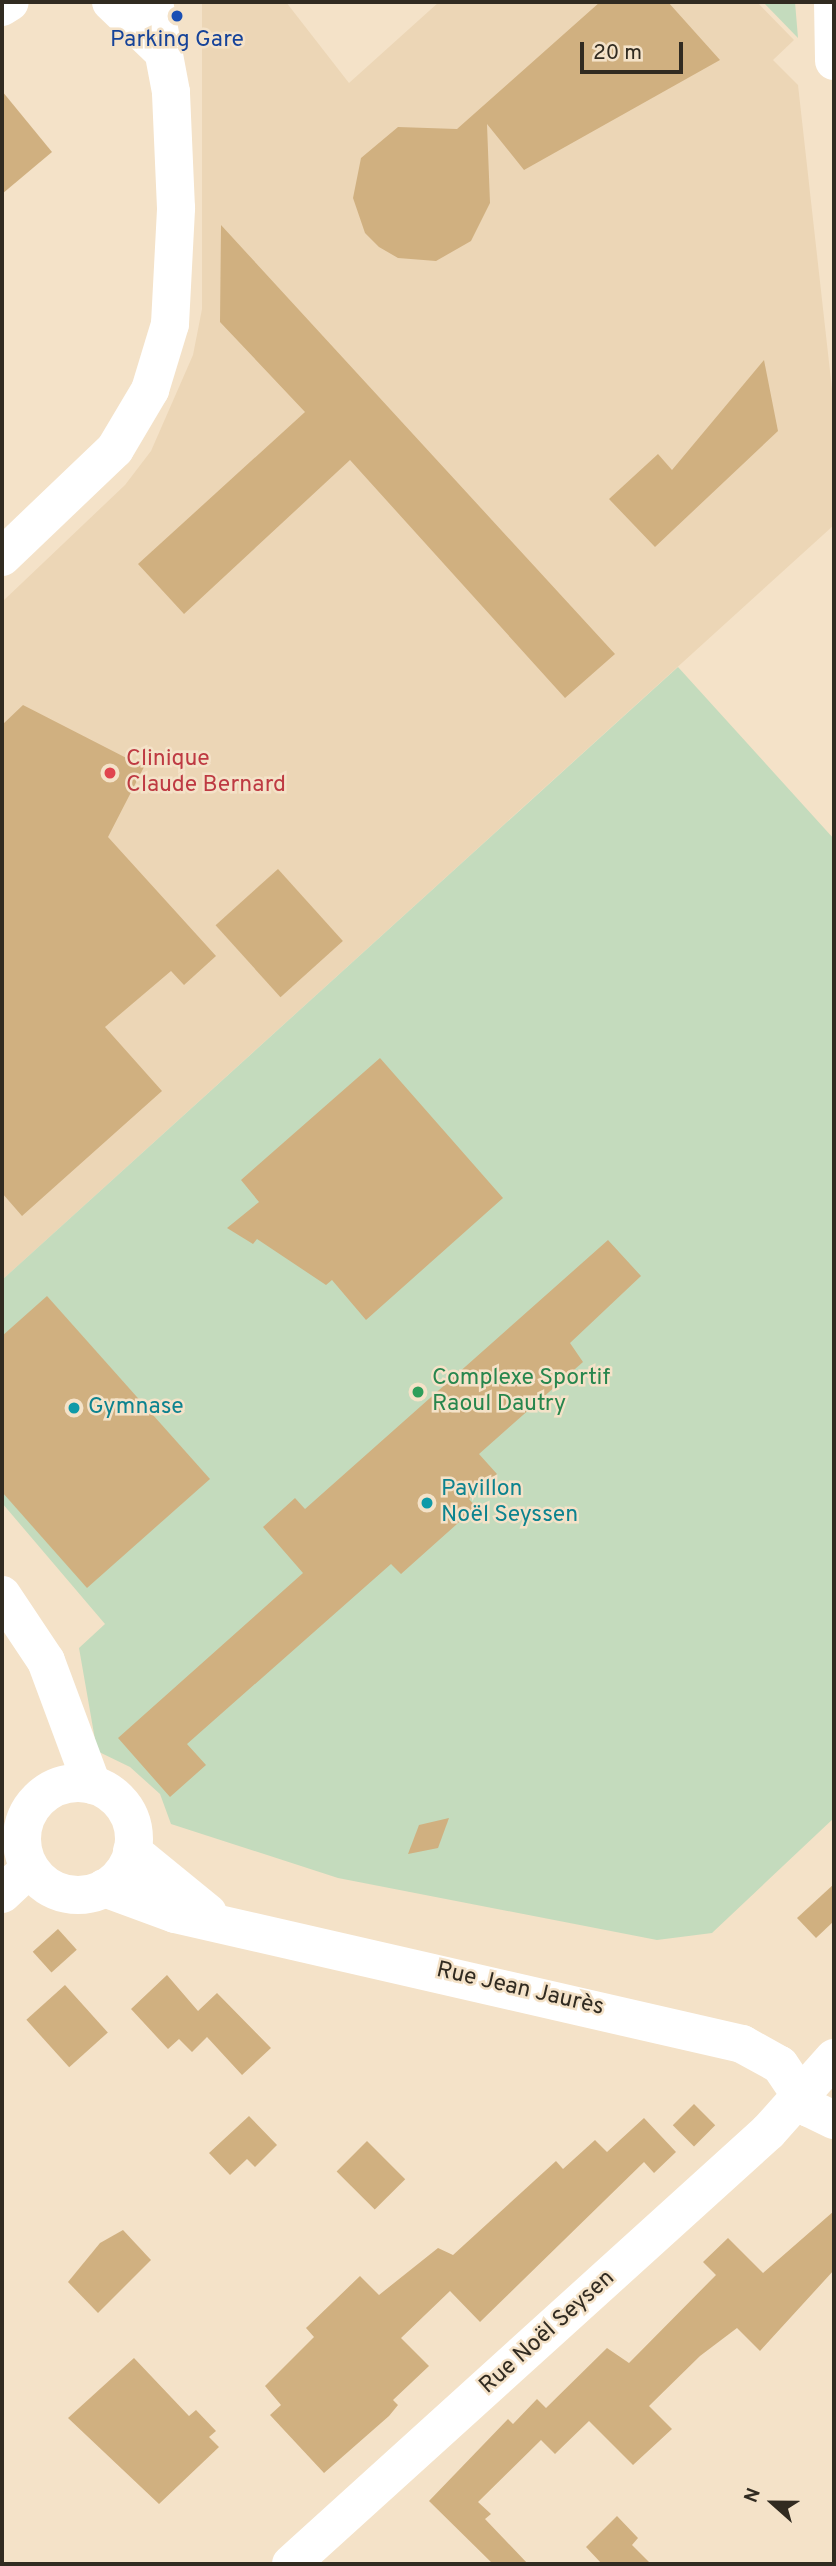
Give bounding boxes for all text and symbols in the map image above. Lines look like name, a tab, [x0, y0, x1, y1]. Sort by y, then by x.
marker: Parking Gare	[169, 8, 185, 24]
place label: Parking Gare	[110, 27, 244, 55]
scale bar	[584, 28, 687, 72]
text: 20 m	[593, 40, 642, 67]
place label: Clinique Claude Bernard	[126, 746, 286, 800]
marker: Clinique Claude Bernard	[100, 763, 120, 783]
place label: Complexe Sportif Raoul Dautry	[432, 1365, 610, 1419]
marker: Complexe Sportif Raoul Dautry	[410, 1384, 426, 1400]
place label: Gymnase	[88, 1394, 184, 1422]
marker: Gymnase	[66, 1400, 82, 1416]
place label: Pavillon Noël Seyssen	[441, 1476, 578, 1530]
marker: Pavillon Noël Seyssen	[419, 1495, 435, 1511]
street label: Rue Jean Jaurès	[434, 1957, 606, 2023]
street label: Rue Noël Seysen	[475, 2265, 621, 2401]
north arrow	[738, 2468, 808, 2538]
text: N	[740, 2485, 767, 2506]

